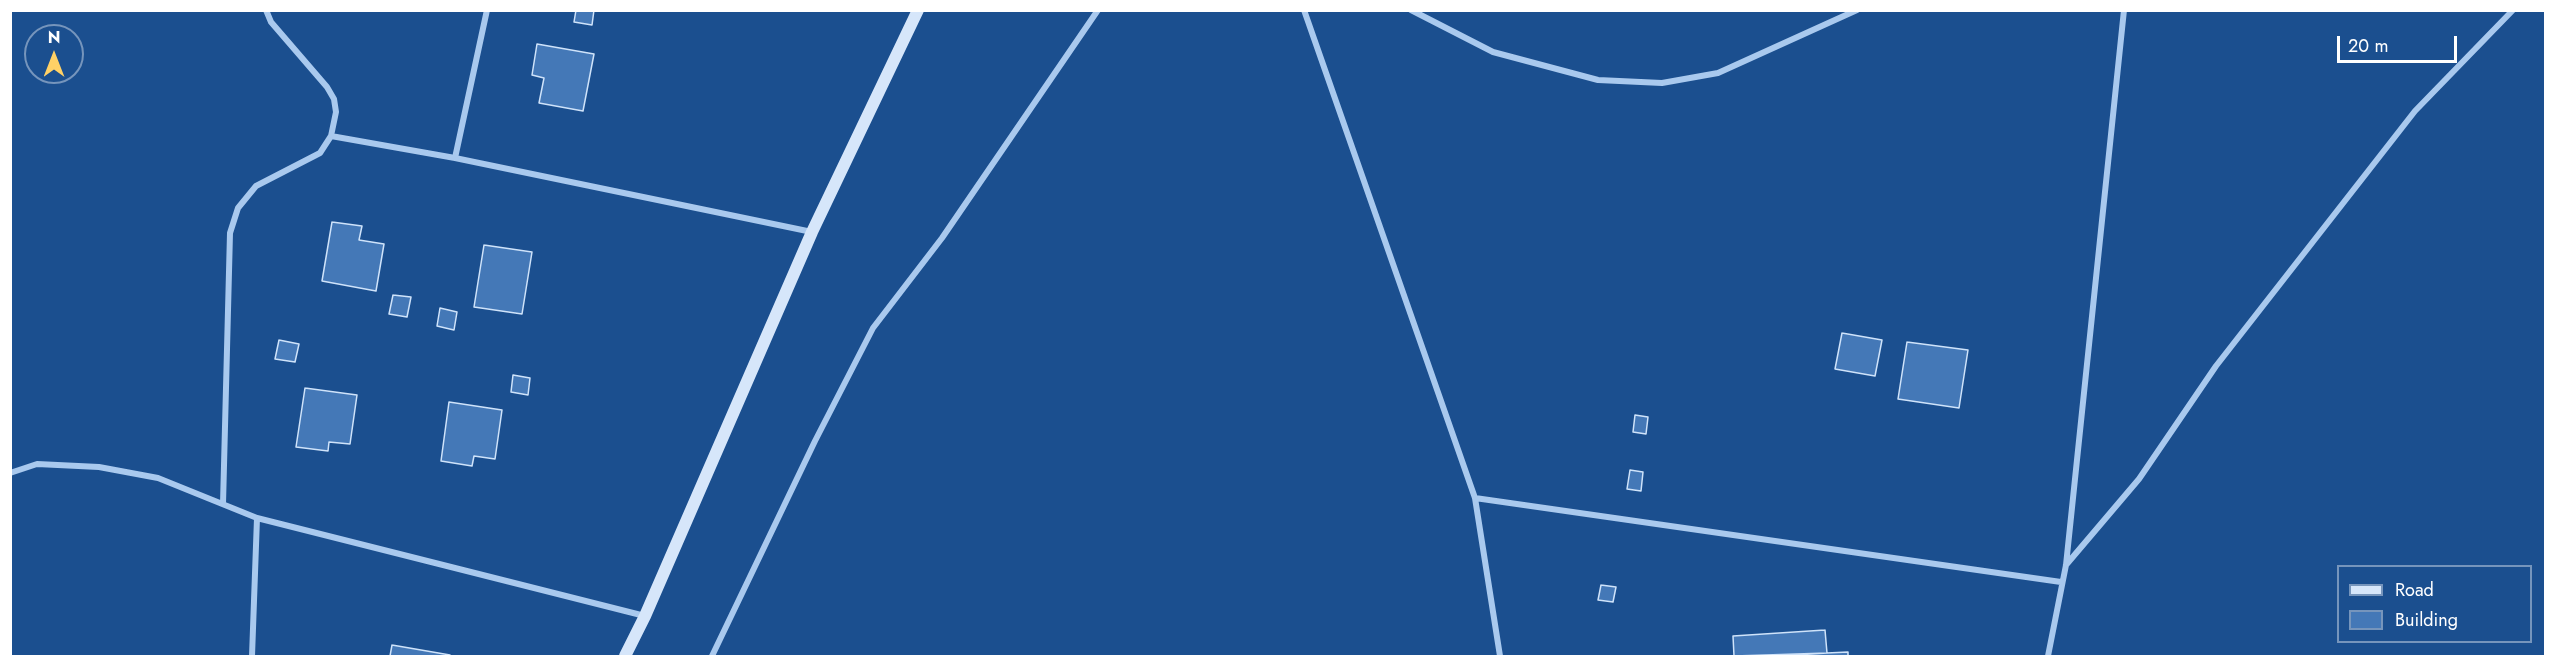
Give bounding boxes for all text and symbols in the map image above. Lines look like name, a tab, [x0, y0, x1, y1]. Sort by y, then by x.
north arrow	[24, 24, 84, 84]
scale bar	[2340, 24, 2460, 62]
text: N	[48, 26, 60, 49]
text: 20 m	[2348, 33, 2388, 59]
legend	[2337, 565, 2532, 643]
text: Road	[2395, 577, 2434, 603]
text: Building	[2395, 607, 2458, 633]

